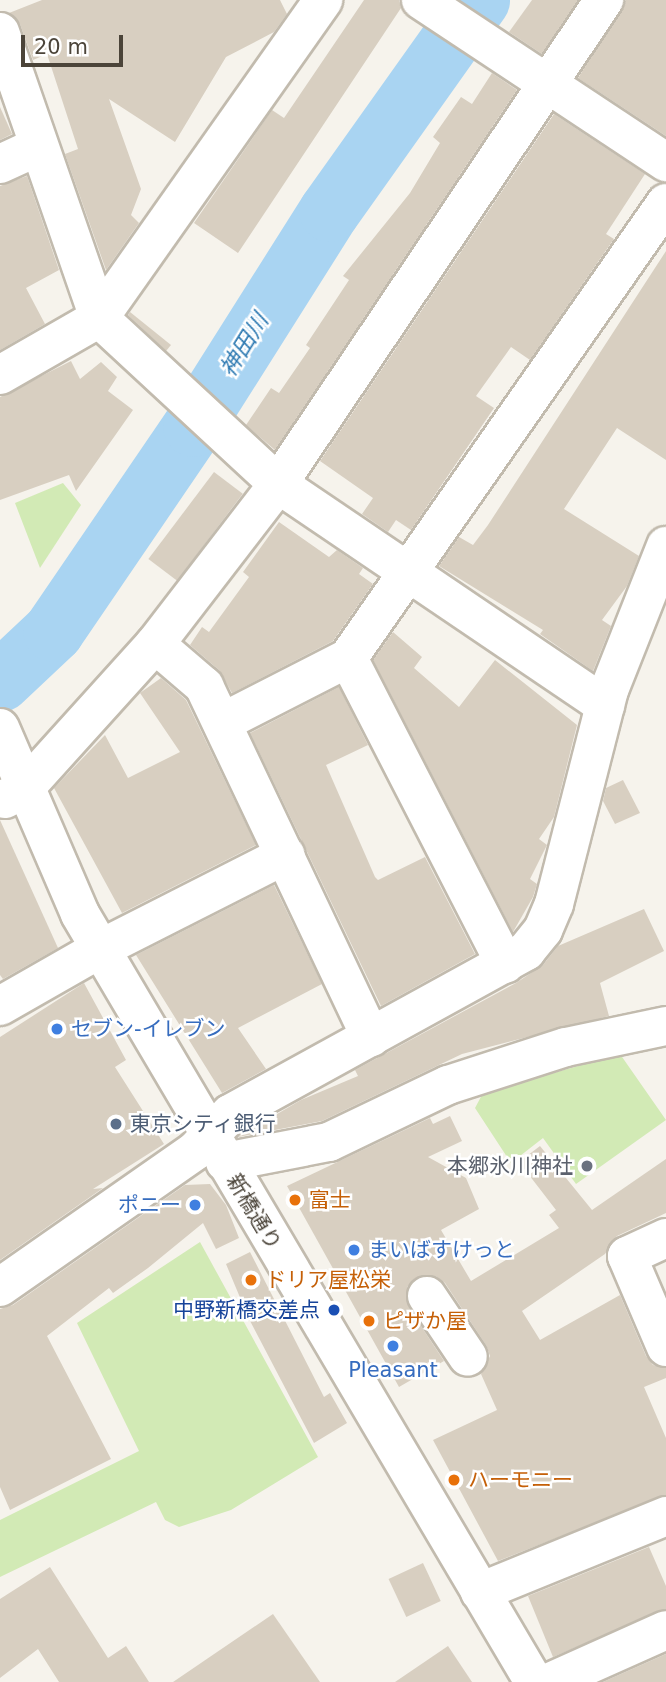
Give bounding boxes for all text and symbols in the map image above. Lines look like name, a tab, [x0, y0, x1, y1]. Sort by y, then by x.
scale bar	[24, 21, 126, 65]
text: 20 m	[34, 35, 88, 59]
water label: 神田川	[214, 308, 274, 382]
place label: セブン-イレブン	[71, 1016, 226, 1042]
marker: セブン-イレブン	[49, 1021, 65, 1037]
place label: 東京シティ銀行	[130, 1111, 277, 1137]
marker: 東京シティ銀行	[108, 1116, 124, 1132]
place label: 本郷氷川神社	[447, 1153, 573, 1179]
marker: 本郷氷川神社	[579, 1158, 595, 1174]
street label: 新橋通り	[222, 1170, 286, 1254]
place label: 富士	[309, 1187, 351, 1213]
place label: ポニー	[118, 1192, 181, 1218]
marker: 富士	[287, 1192, 303, 1208]
marker: ポニー	[187, 1197, 203, 1213]
place label: まいばすけっと	[368, 1237, 515, 1263]
marker: まいばすけっと	[346, 1242, 362, 1258]
place label: ドリア屋松栄	[265, 1267, 391, 1293]
marker: ドリア屋松栄	[243, 1272, 259, 1288]
place label: 中野新橋交差点	[173, 1297, 320, 1323]
marker: 中野新橋交差点	[326, 1302, 342, 1318]
place label: ピザか屋	[383, 1308, 467, 1334]
marker: ピザか屋	[361, 1313, 377, 1329]
marker: Pleasant	[385, 1338, 401, 1354]
place label: Pleasant	[348, 1357, 438, 1383]
place label: ハーモニー	[468, 1467, 573, 1493]
marker: ハーモニー	[446, 1472, 462, 1488]

